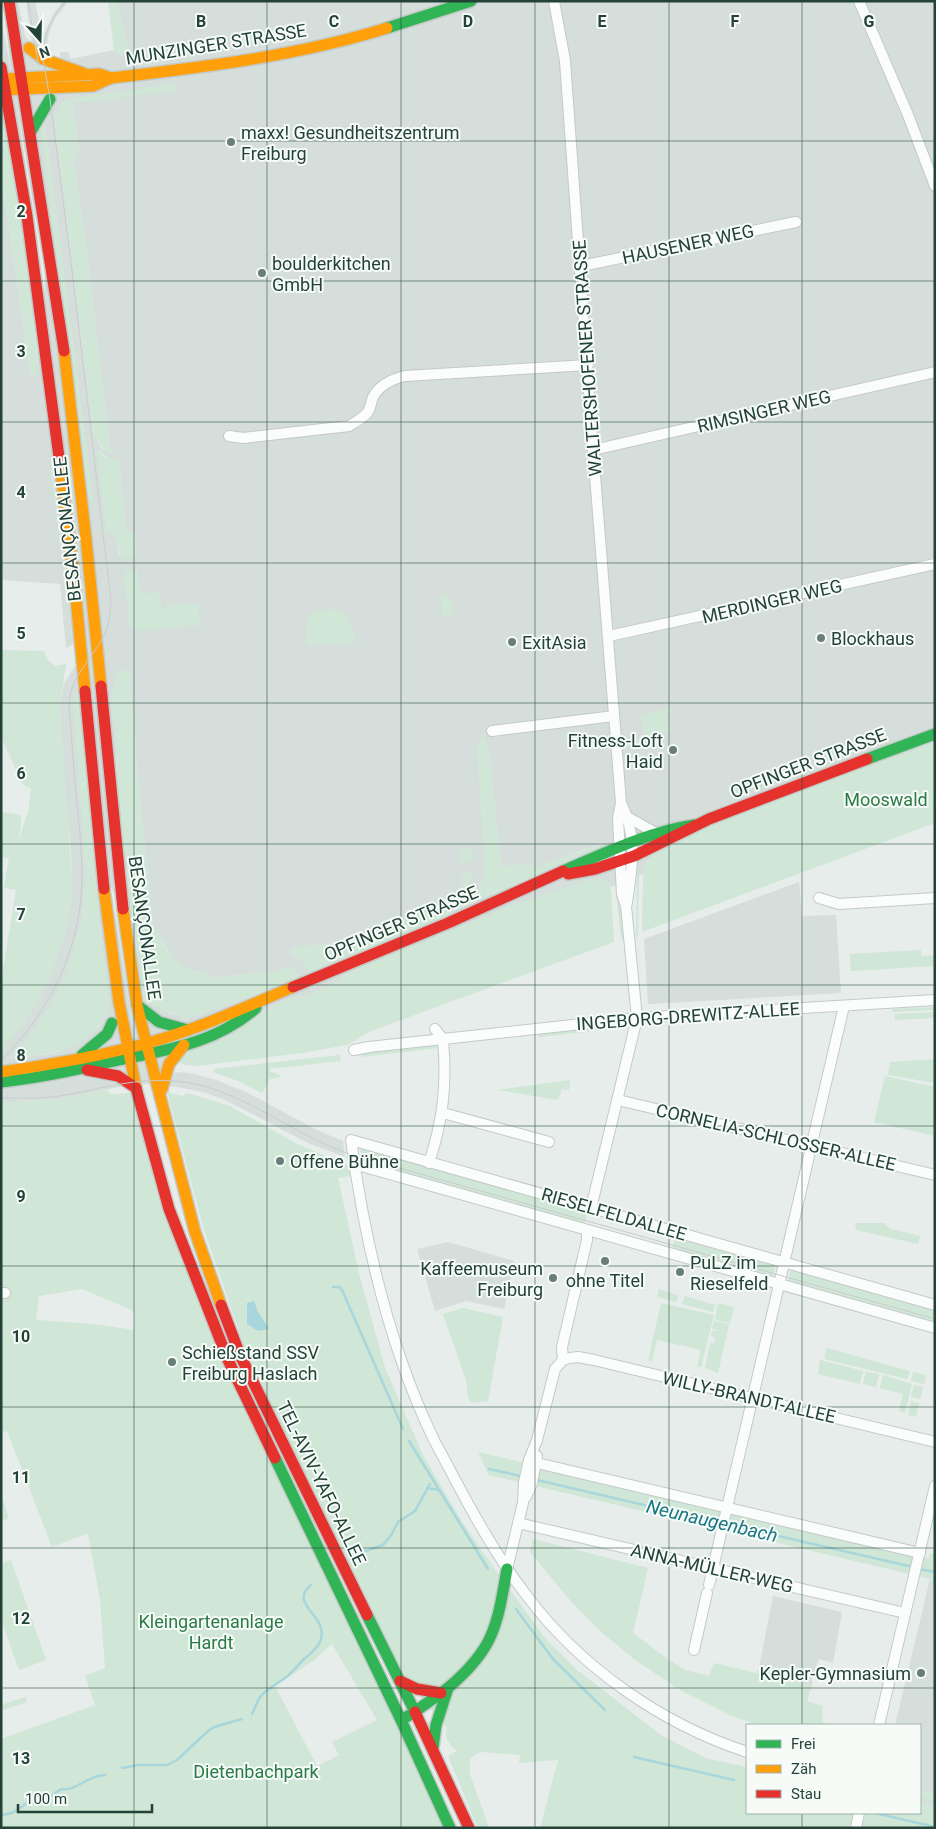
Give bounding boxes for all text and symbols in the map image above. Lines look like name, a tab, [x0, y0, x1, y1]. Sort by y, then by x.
text: B	[196, 12, 206, 31]
text: C	[329, 12, 339, 31]
text: D	[463, 12, 473, 31]
text: E	[598, 12, 607, 31]
text: F	[731, 12, 740, 31]
text: G	[864, 12, 875, 31]
north arrow	[15, 15, 65, 65]
street label: MUNZINGER STRASSE	[124, 19, 308, 69]
text: N	[37, 43, 52, 61]
place label: maxx! Gesundheitszentrum Freiburg	[241, 122, 460, 164]
marker: maxx! Gesundheitszentrum Freiburg	[225, 136, 237, 148]
text: 2	[16, 202, 26, 221]
street label: HAUSENER WEG	[620, 220, 756, 268]
street label: WALTERSHOFENER STRASSE	[568, 239, 606, 477]
place label: boulderkitchen GmbH	[272, 253, 391, 295]
marker: boulderkitchen GmbH	[256, 267, 268, 279]
text: 3	[16, 342, 26, 361]
street label: RIMSINGER WEG	[695, 385, 833, 437]
street label: BESANÇONALLEE	[49, 456, 85, 602]
text: 4	[16, 483, 26, 502]
street label: MERDINGER WEG	[700, 575, 844, 627]
text: 5	[16, 624, 26, 643]
place label: Blockhaus	[831, 628, 914, 649]
place label: ExitAsia	[522, 632, 587, 653]
marker: Blockhaus	[815, 632, 827, 644]
marker: ExitAsia	[506, 636, 518, 648]
street label: OPFINGER STRASSE	[727, 724, 889, 802]
place label: Fitness-Loft Haid	[568, 730, 663, 772]
marker: Fitness-Loft Haid	[667, 744, 679, 756]
text: 6	[16, 764, 26, 783]
park label: Mooswald	[844, 789, 928, 810]
street label: BESANÇONALLEE	[124, 855, 166, 1001]
street label: OPFINGER STRASSE	[321, 881, 481, 965]
text: 7	[16, 905, 26, 924]
street label: INGEBORG-DREWITZ-ALLEE	[576, 998, 800, 1034]
text: 8	[16, 1046, 26, 1065]
street label: CORNELIA-SCHLOSSER-ALLEE	[654, 1099, 898, 1175]
place label: Offene Bühne	[290, 1151, 399, 1172]
marker: Offene Bühne	[274, 1155, 286, 1167]
street label: RIESELFELDALLEE	[539, 1183, 689, 1245]
text: 9	[16, 1187, 26, 1206]
place label: PuLZ im Rieselfeld	[690, 1252, 768, 1294]
marker: ohne Titel	[599, 1255, 611, 1267]
place label: Kaffeemuseum Freiburg	[420, 1258, 543, 1300]
marker: PuLZ im Rieselfeld	[674, 1266, 686, 1278]
place label: ohne Titel	[566, 1270, 644, 1291]
marker: Kaffeemuseum Freiburg	[547, 1272, 559, 1284]
text: 10	[12, 1327, 30, 1346]
place label: Schießstand SSV Freiburg Haslach	[182, 1342, 320, 1384]
marker: Schießstand SSV Freiburg Haslach	[166, 1356, 178, 1368]
street label: WILLY-BRANDT-ALLEE	[660, 1367, 838, 1427]
street label: TEL-AVIV-YAFO-ALLEE	[273, 1398, 371, 1568]
text: 11	[12, 1468, 30, 1487]
water label: Neunaugenbach	[644, 1495, 780, 1547]
street label: ANNA-MÜLLER-WEG	[629, 1539, 795, 1597]
text: 12	[12, 1609, 30, 1628]
park label: Kleingartenanlage Hardt	[139, 1611, 283, 1653]
place label: Kepler-Gymnasium	[760, 1663, 911, 1684]
marker: Kepler-Gymnasium	[915, 1667, 927, 1679]
legend	[746, 1724, 921, 1814]
text: Frei	[791, 1735, 816, 1753]
text: 13	[12, 1749, 30, 1768]
text: Zäh	[791, 1760, 816, 1778]
park label: Dietenbachpark	[193, 1761, 320, 1782]
scale bar	[18, 1782, 151, 1814]
text: Stau	[791, 1785, 821, 1803]
text: 100 m	[25, 1790, 67, 1808]

